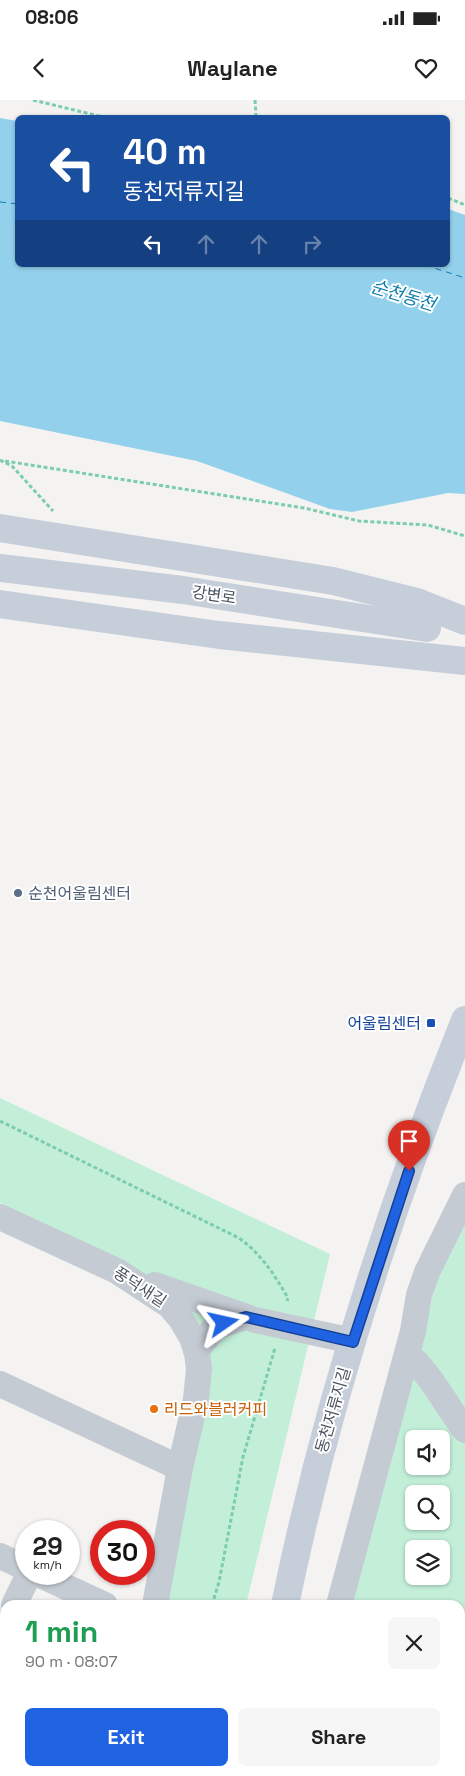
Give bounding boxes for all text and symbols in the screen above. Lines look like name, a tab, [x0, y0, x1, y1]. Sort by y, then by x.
text: 08:06	[25, 5, 78, 30]
icon: back	[25, 54, 53, 82]
text: Waylane	[187, 54, 278, 82]
icon: heart	[412, 54, 440, 82]
text: 40 m	[123, 130, 207, 174]
icon: left	[40, 135, 105, 200]
text: 동천저류지길	[123, 177, 244, 205]
icon: left	[139, 230, 167, 258]
icon: ahead	[192, 230, 220, 258]
icon: ahead	[245, 230, 273, 258]
icon: right	[298, 230, 326, 258]
water label: 순천동천	[368, 274, 440, 316]
street label: 강변로	[191, 581, 238, 609]
place label: 순천어울림센터	[28, 883, 131, 904]
marker: 순천어울림센터	[12, 887, 24, 899]
place label: 어울림센터	[347, 1013, 421, 1034]
marker: 어울림센터	[425, 1017, 437, 1029]
pin	[388, 1120, 430, 1171]
icon: arrive	[395, 1127, 423, 1155]
street label: 풍덕새길	[110, 1262, 170, 1312]
position arrow	[197, 1296, 249, 1348]
street label: 동천저류지길	[311, 1365, 355, 1455]
place label: 리드와블러커피	[164, 1399, 267, 1420]
marker: 리드와블러커피	[148, 1403, 160, 1415]
map controls	[405, 1430, 450, 1585]
button: sound	[405, 1430, 450, 1475]
button: search	[405, 1485, 450, 1530]
speed limit sign: 30	[90, 1520, 155, 1585]
text: 29	[32, 1530, 63, 1562]
button: layers	[405, 1540, 450, 1585]
text: km/h	[33, 1557, 62, 1573]
text: 1 min	[25, 1612, 98, 1651]
button: close	[388, 1617, 440, 1669]
text: 90 m · 08:07	[25, 1651, 117, 1672]
button: Exit	[25, 1708, 228, 1766]
button: Share	[238, 1708, 440, 1766]

